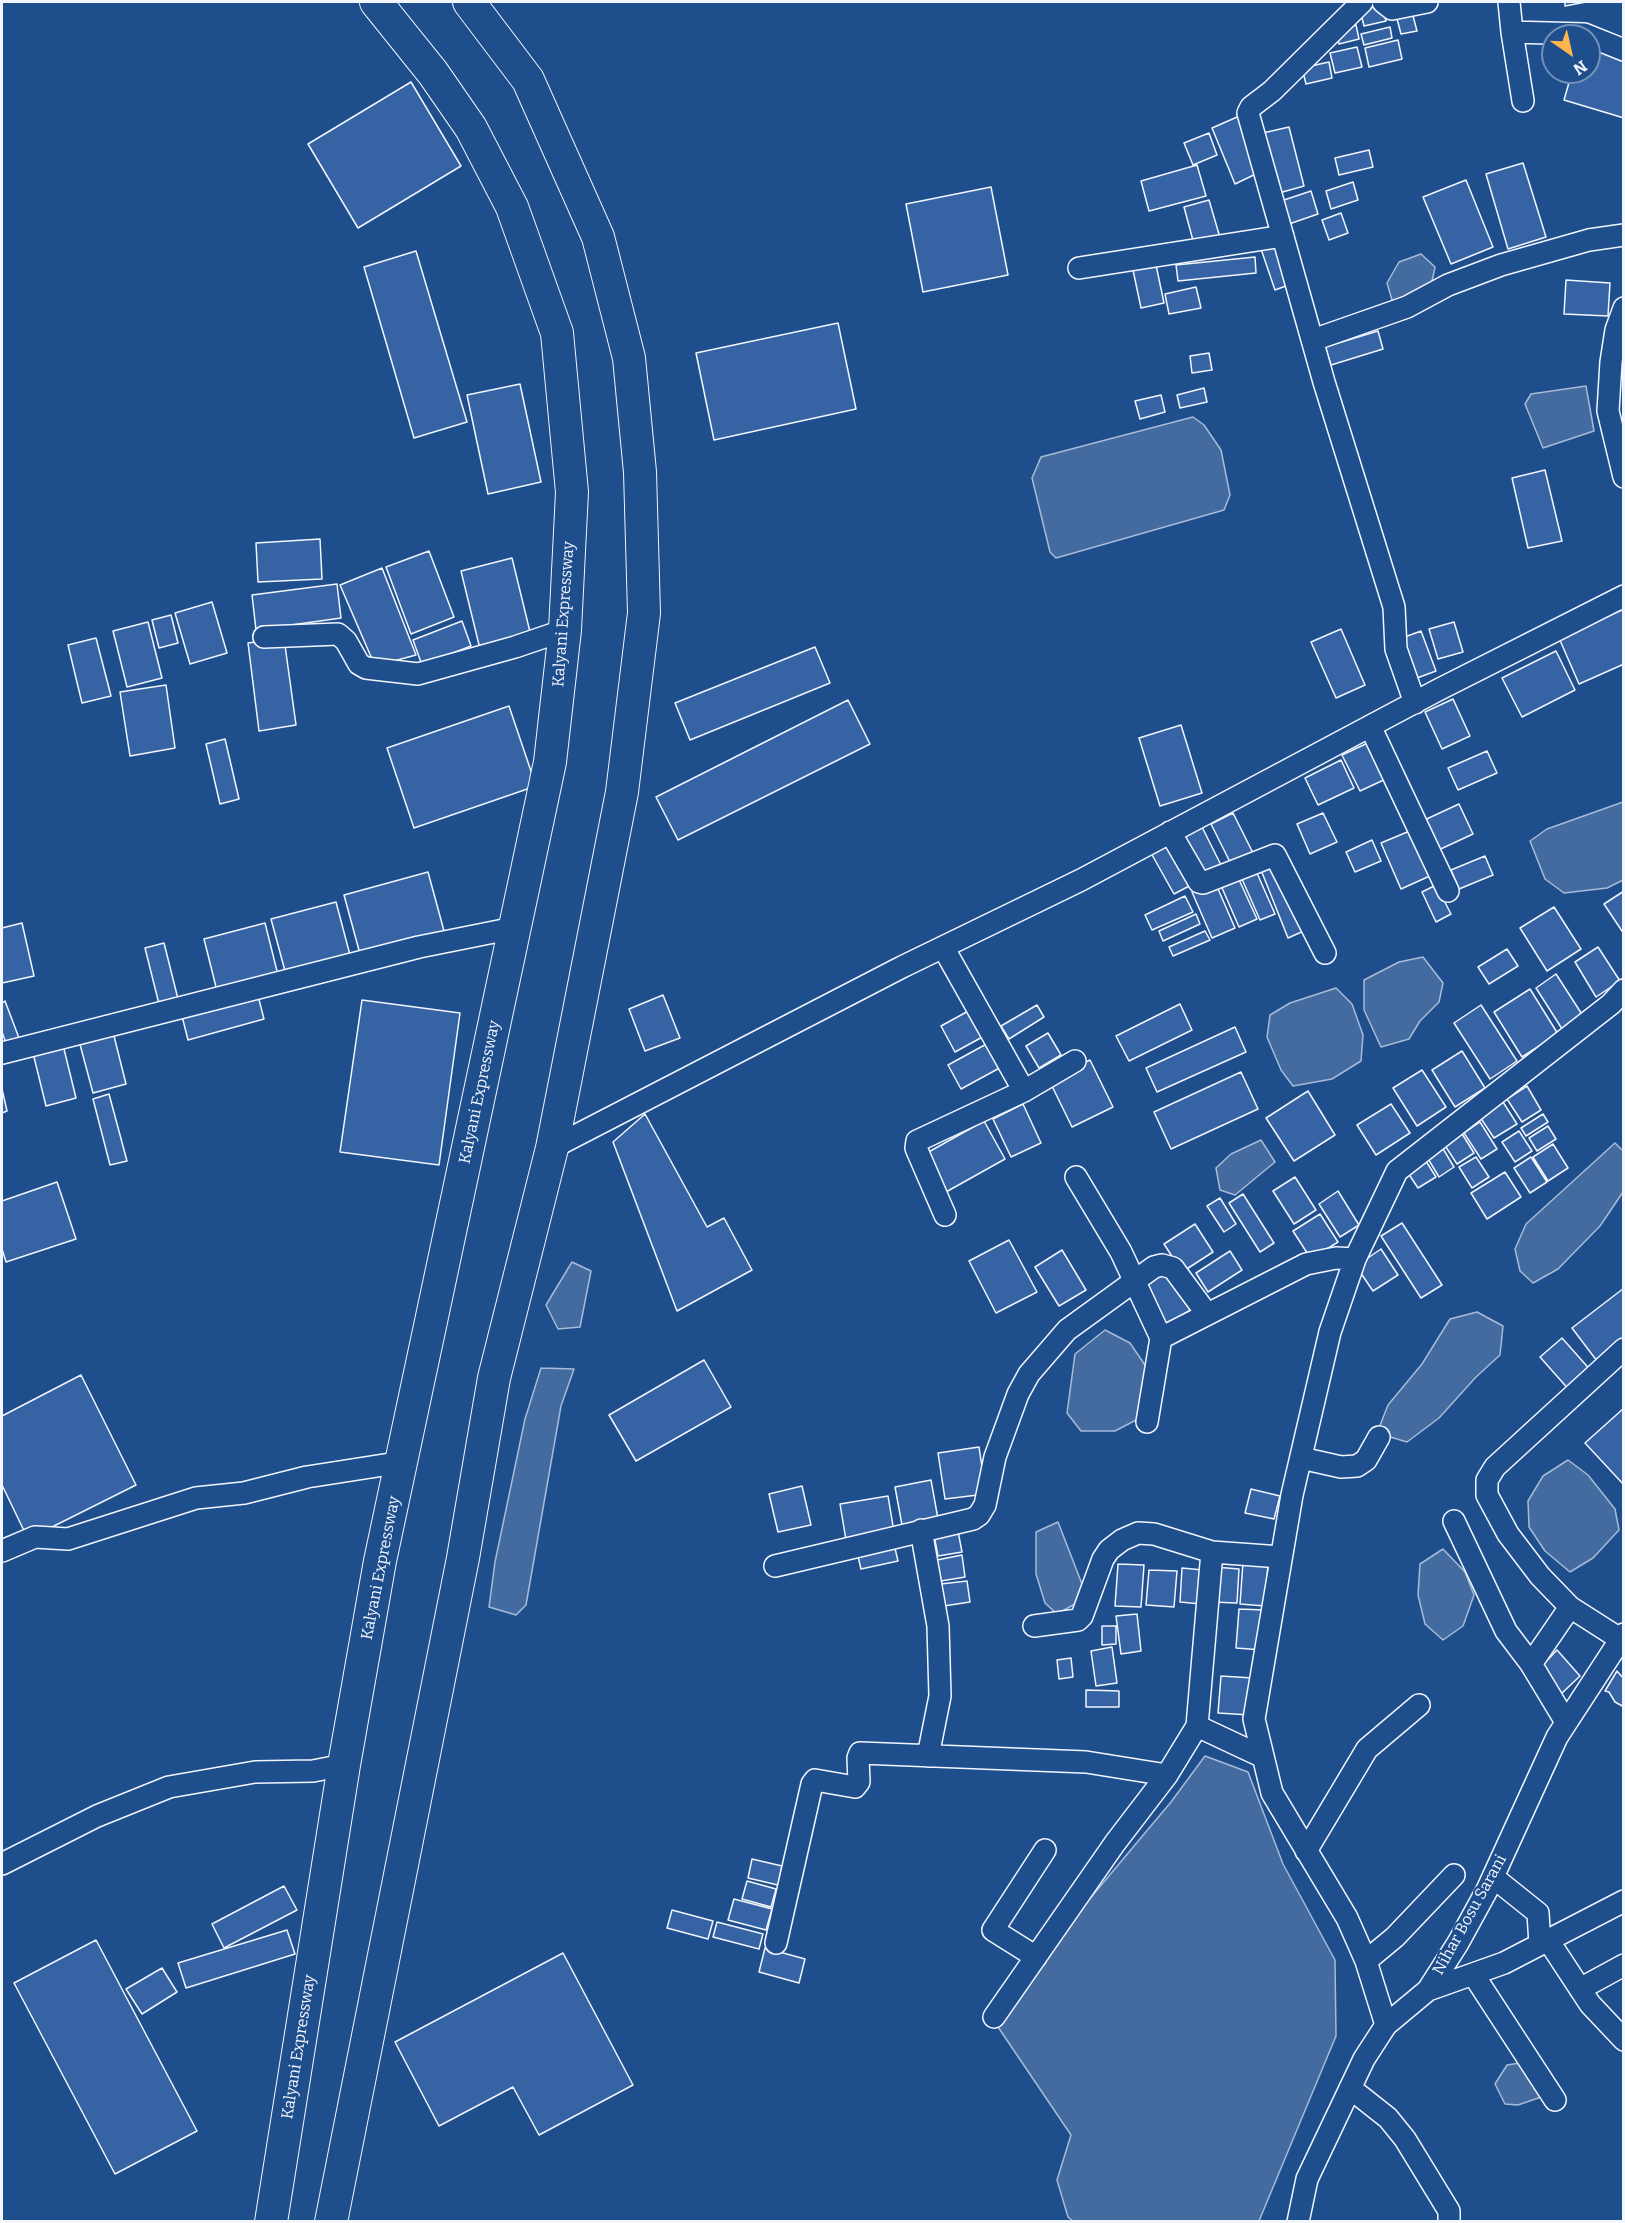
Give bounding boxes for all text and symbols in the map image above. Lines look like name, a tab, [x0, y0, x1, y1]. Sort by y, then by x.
north arrow	[1541, 24, 1601, 84]
text: N	[1570, 56, 1591, 79]
street label: Kalyani Expressway	[549, 540, 579, 688]
street label: Kalyani Expressway	[455, 1019, 505, 1165]
street label: Kalyani Expressway	[358, 1494, 404, 1642]
street label: Nihar Bosu Sarani	[1429, 1851, 1511, 1979]
street label: Kalyani Expressway	[278, 1973, 320, 2121]

